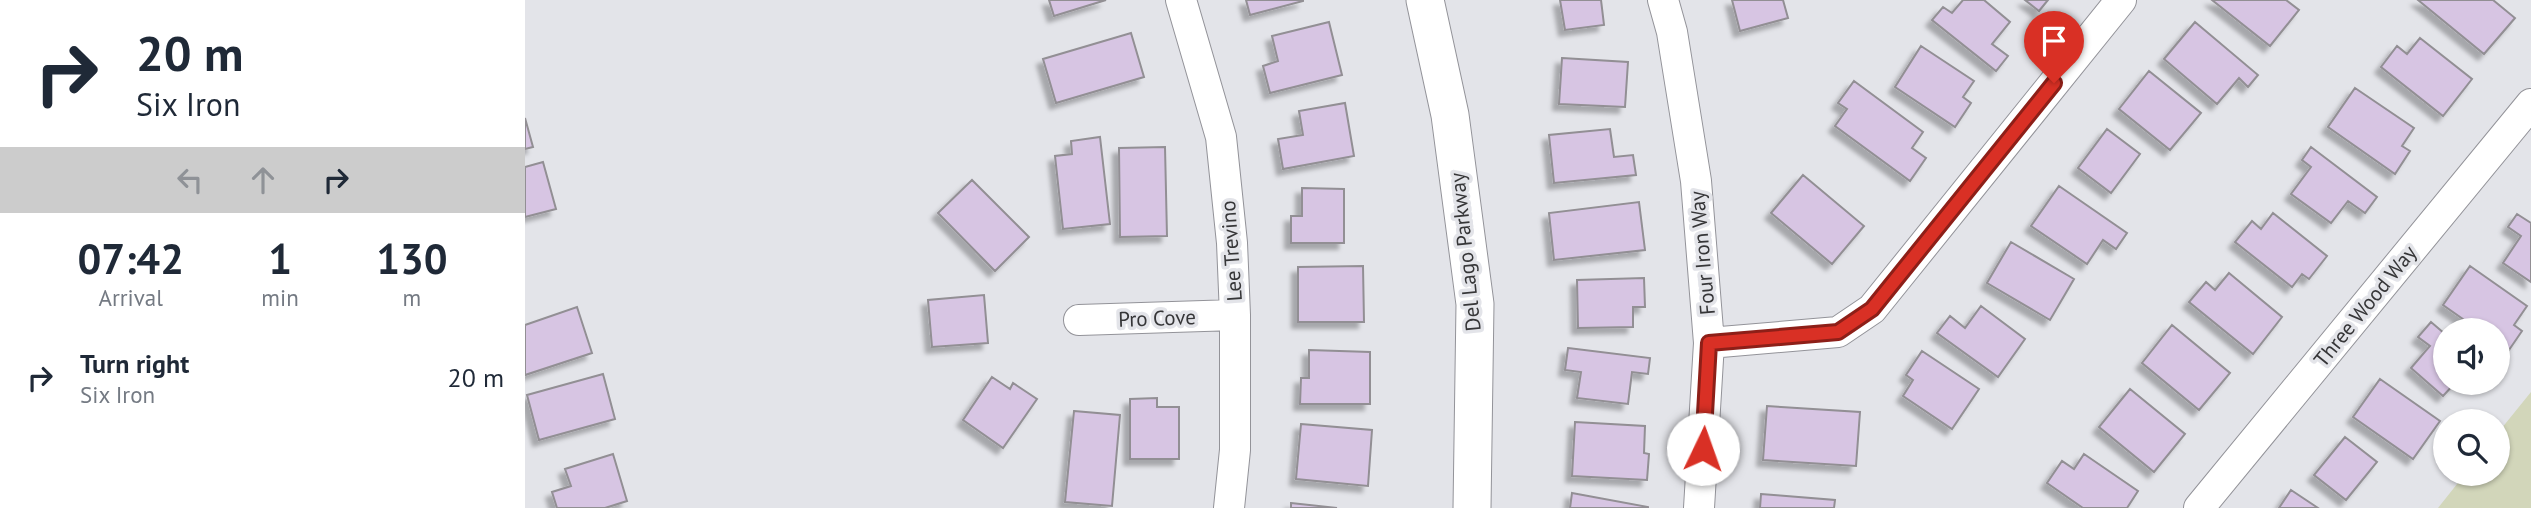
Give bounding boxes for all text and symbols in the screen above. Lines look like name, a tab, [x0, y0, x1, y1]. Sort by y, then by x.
pin	[2024, 11, 2084, 83]
text: 20 m	[136, 21, 243, 85]
icon: arrive	[2035, 22, 2073, 60]
icon: right	[21, 28, 112, 119]
text: Six Iron	[136, 83, 240, 125]
icon: left	[171, 161, 209, 199]
icon: ahead	[244, 161, 282, 199]
icon: right	[317, 161, 355, 199]
street label: Del Lago Parkway	[1443, 171, 1487, 333]
street label: Four Iron Way	[1683, 190, 1721, 316]
street label: Lee Trevino	[1214, 200, 1248, 302]
text: 07:42	[77, 231, 184, 286]
text: 1	[268, 231, 292, 286]
text: 130	[376, 231, 448, 286]
street label: Three Wood Way	[2308, 240, 2422, 372]
text: Arrival	[98, 283, 163, 312]
text: min	[261, 283, 299, 312]
text: m	[403, 283, 421, 312]
street label: Pro Cove	[1118, 303, 1196, 333]
map controls	[2433, 318, 2510, 486]
button: sound	[2433, 318, 2510, 395]
text: Turn right	[80, 347, 189, 380]
icon: right	[21, 359, 59, 397]
text: 20 m	[448, 361, 504, 394]
text: Six Iron	[80, 380, 155, 409]
button: search	[2433, 409, 2510, 486]
position arrow	[1666, 412, 1740, 486]

